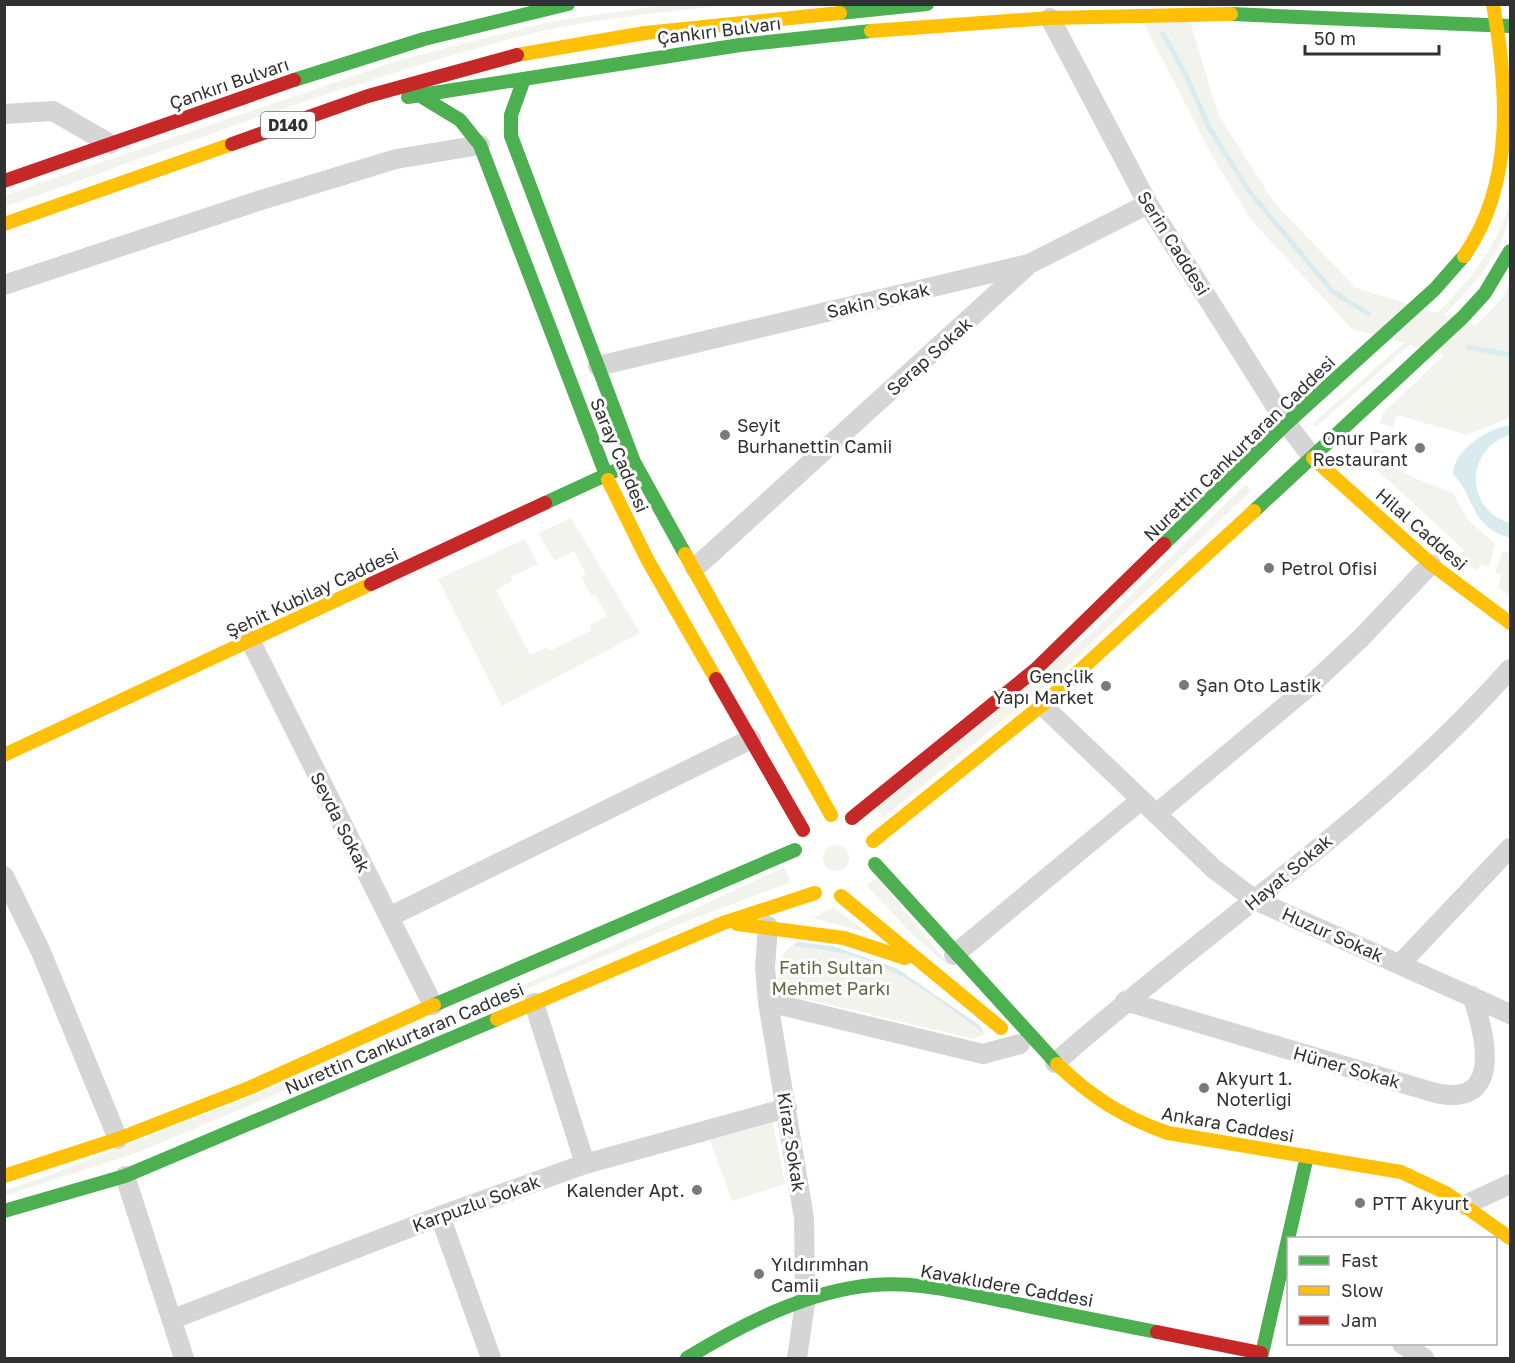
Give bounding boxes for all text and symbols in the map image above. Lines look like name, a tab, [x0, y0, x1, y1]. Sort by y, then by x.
street label: Çankırı Bulvarı	[656, 11, 782, 49]
scale bar	[1305, 18, 1438, 56]
text: 50 m	[1314, 27, 1356, 49]
street label: Çankırı Bulvarı	[166, 52, 292, 114]
road number: D140	[261, 112, 315, 138]
street label: Serin Caddesi	[1133, 187, 1215, 299]
street label: Sakin Sokak	[824, 277, 932, 323]
street label: Serap Sokak	[882, 312, 976, 400]
street label: Nurettin Cankurtaran Caddesi	[1139, 351, 1339, 545]
street label: Saray Caddesi	[586, 394, 654, 516]
place label: Seyit Burhanettin Camii	[737, 414, 892, 457]
place label: Onur Park Restaurant	[1313, 427, 1408, 470]
marker: Seyit Burhanettin Camii	[718, 428, 732, 442]
marker: Onur Park Restaurant	[1413, 441, 1427, 455]
street label: Hilal Caddesi	[1372, 483, 1472, 575]
street label: Şehit Kubilay Caddesi	[222, 542, 402, 642]
place label: Petrol Ofisi	[1281, 557, 1377, 579]
marker: Petrol Ofisi	[1262, 561, 1276, 575]
place label: Gençlik Yapı Market	[993, 665, 1094, 708]
place label: Şan Oto Lastik	[1196, 674, 1321, 696]
marker: Şan Oto Lastik	[1177, 678, 1191, 692]
marker: Gençlik Yapı Market	[1099, 679, 1113, 693]
street label: Sevda Sokak	[306, 768, 376, 876]
street label: Hayat Sokak	[1240, 829, 1336, 915]
street label: Huzur Sokak	[1279, 902, 1387, 966]
park label: Fatih Sultan Mehmet Parkı	[772, 956, 890, 999]
street label: Nurettin Cankurtaran Caddesi	[281, 978, 527, 1098]
street label: Hüner Sokak	[1291, 1041, 1403, 1093]
place label: Akyurt 1. Noterliği	[1216, 1067, 1293, 1110]
marker: Akyurt 1. Noterliği	[1197, 1081, 1211, 1095]
street label: Kiraz Sokak	[773, 1091, 811, 1193]
street label: Ankara Caddesi	[1160, 1102, 1296, 1146]
street label: Karpuzlu Sokak	[409, 1170, 543, 1236]
place label: Kalender Apt.	[566, 1179, 685, 1201]
marker: Kalender Apt.	[690, 1183, 704, 1197]
place label: PTT Akyurt	[1372, 1192, 1469, 1214]
marker: PTT Akyurt	[1353, 1196, 1367, 1210]
legend	[1287, 1237, 1497, 1345]
text: Fast	[1341, 1249, 1378, 1271]
place label: Yıldırımhan Camii	[771, 1253, 869, 1296]
street label: Kavaklıdere Caddesi	[919, 1259, 1095, 1311]
marker: Yıldırımhan Camii	[752, 1267, 766, 1281]
text: Slow	[1341, 1279, 1384, 1301]
text: Jam	[1341, 1309, 1377, 1331]

